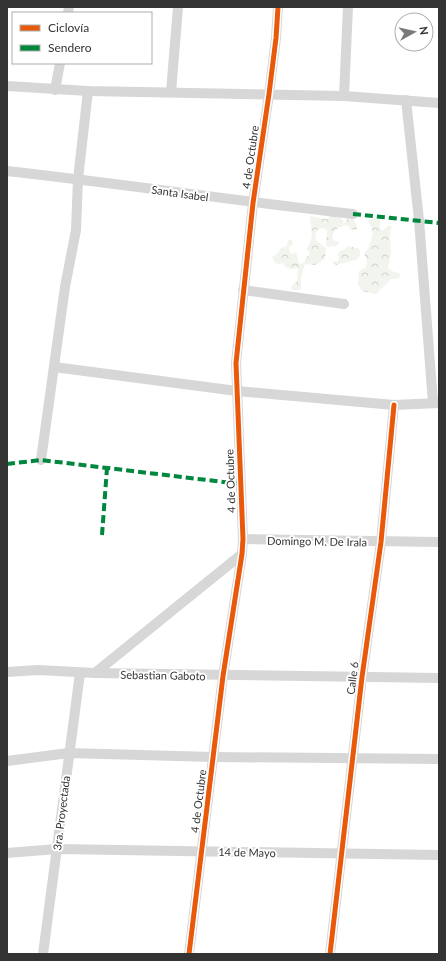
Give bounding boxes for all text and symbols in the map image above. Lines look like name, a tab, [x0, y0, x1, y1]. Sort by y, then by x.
legend	[12, 12, 152, 64]
north arrow	[394, 12, 434, 52]
text: Ciclovía	[48, 20, 89, 35]
text: N	[417, 25, 431, 36]
text: Sendero	[48, 40, 92, 55]
street label: 4 de Octubre	[239, 124, 261, 189]
street label: Santa Isabel	[151, 183, 209, 203]
street label: 4 de Octubre	[222, 449, 238, 513]
street label: Domingo M. De Irala	[267, 534, 367, 548]
street label: Calle 6	[344, 661, 360, 695]
street label: Sebastian Gaboto	[120, 668, 206, 682]
street label: 4 de Octubre	[188, 768, 208, 833]
street label: 3ra. Proyectada	[50, 775, 72, 851]
street label: 14 de Mayo	[218, 845, 276, 859]

